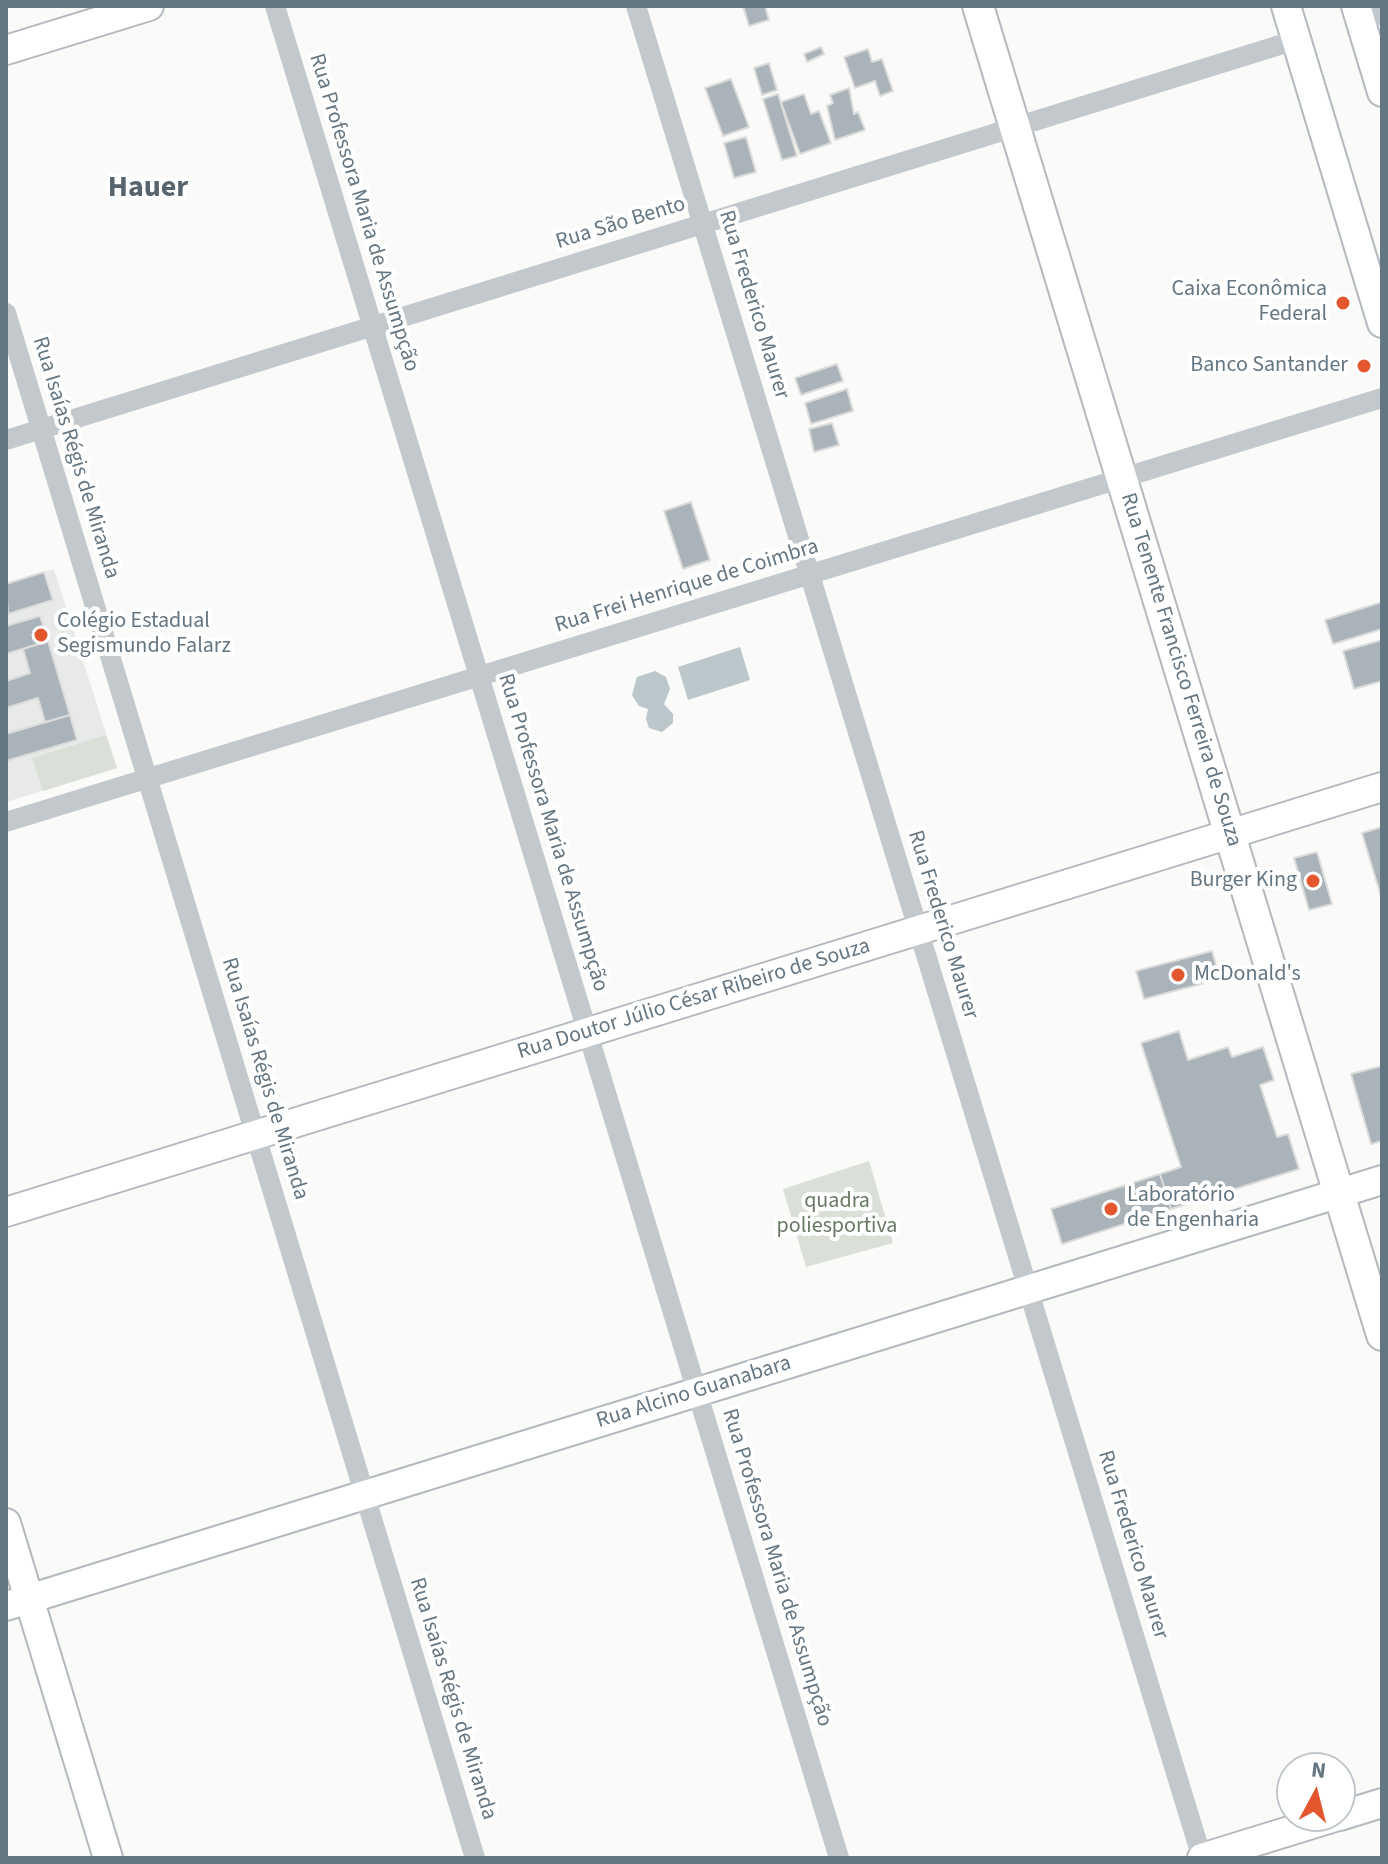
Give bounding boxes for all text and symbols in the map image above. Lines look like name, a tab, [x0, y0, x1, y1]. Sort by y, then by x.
street label: Rua Professora Maria de Assumpção	[302, 51, 424, 375]
district label: Hauer	[108, 171, 188, 207]
street label: Rua São Bento	[553, 192, 689, 256]
street label: Rua Frederico Maurer	[712, 208, 794, 402]
place label: Caixa Econômica Federal	[1171, 277, 1327, 328]
marker: Caixa Econômica Federal	[1334, 294, 1352, 312]
street label: Rua Isaías Régis de Miranda	[26, 334, 124, 582]
place label: Banco Santander	[1190, 353, 1348, 379]
marker: Banco Santander	[1355, 357, 1373, 375]
street label: Rua Tenente Francisco Ferreira de Souza	[1114, 490, 1246, 850]
street label: Rua Frei Henrique de Coimbra	[552, 534, 822, 640]
place label: Colégio Estadual Segismundo Falarz	[57, 609, 231, 660]
marker: Colégio Estadual Segismundo Falarz	[32, 626, 50, 644]
street label: Rua Professora Maria de Assumpção	[491, 671, 613, 995]
street label: Rua Frederico Maurer	[901, 828, 983, 1022]
place label: Burger King	[1190, 868, 1297, 894]
marker: Burger King	[1304, 872, 1322, 890]
street label: Rua Doutor Júlio César Ribeiro de Souza	[514, 934, 874, 1066]
street label: Rua Isaías Régis de Miranda	[215, 955, 313, 1203]
place label: McDonald's	[1194, 962, 1301, 988]
marker: McDonald's	[1169, 966, 1187, 984]
place label: Laboratório de Engenharia	[1127, 1183, 1259, 1234]
park label: quadra poliesportiva	[777, 1189, 897, 1240]
marker: Laboratório de Engenharia	[1102, 1200, 1120, 1218]
street label: Rua Alcino Guanabara	[593, 1351, 795, 1435]
street label: Rua Professora Maria de Assumpção	[715, 1406, 837, 1730]
street label: Rua Frederico Maurer	[1091, 1448, 1173, 1642]
street label: Rua Isaías Régis de Miranda	[403, 1575, 501, 1823]
north arrow	[1276, 1752, 1356, 1832]
text: N	[1309, 1753, 1328, 1787]

